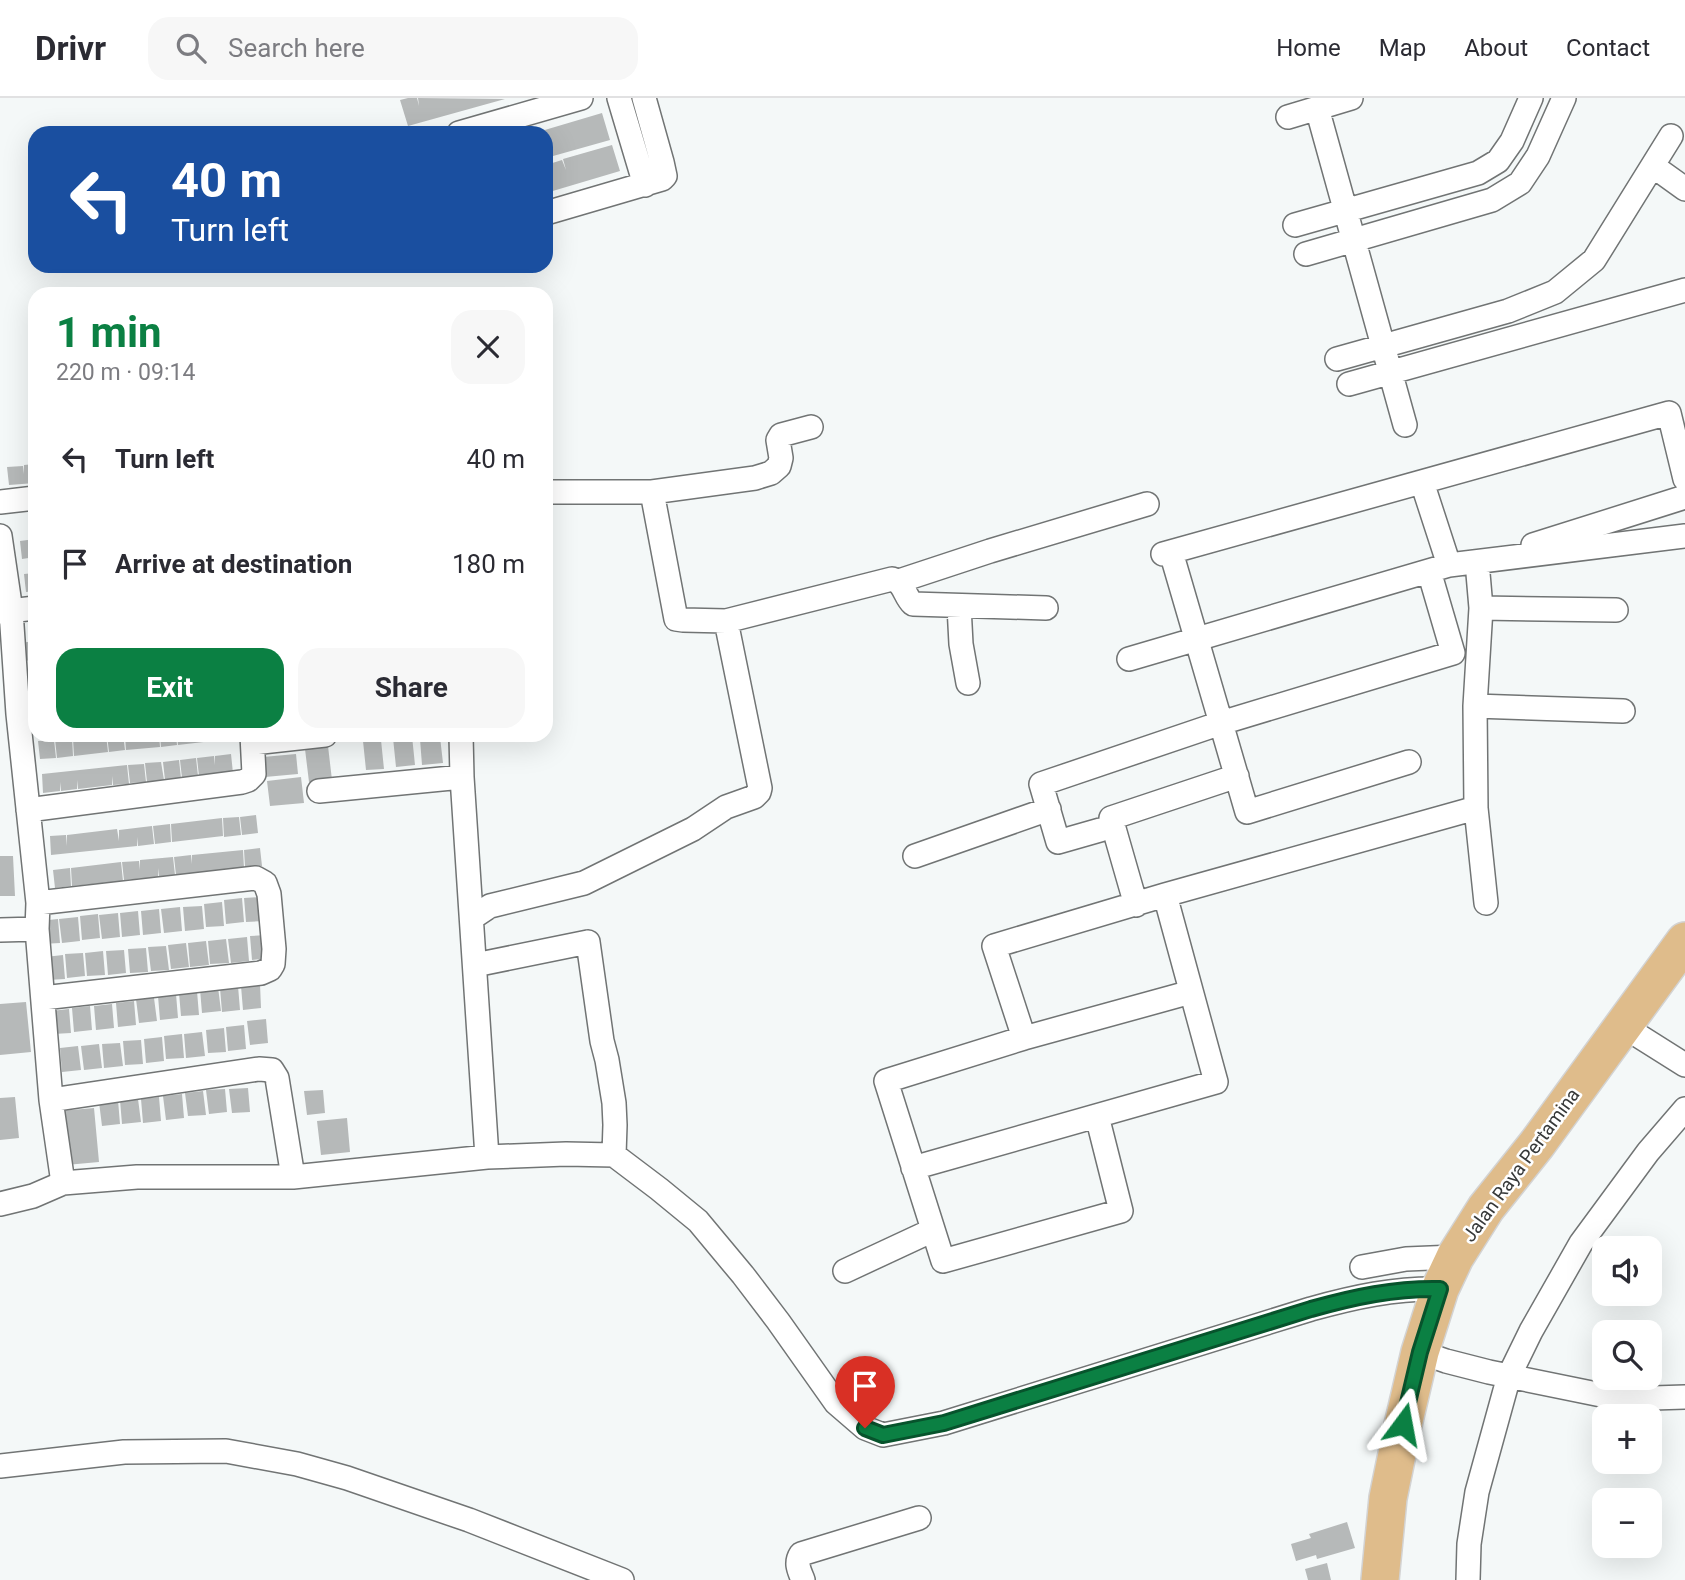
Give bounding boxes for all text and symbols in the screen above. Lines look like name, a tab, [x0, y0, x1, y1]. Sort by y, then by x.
search box	[148, 17, 638, 80]
text: Drivr	[35, 29, 106, 68]
icon: search	[172, 29, 210, 67]
text: Search here	[228, 33, 365, 63]
text: Home	[1276, 34, 1341, 62]
text: Map	[1379, 34, 1426, 62]
text: About	[1464, 34, 1528, 62]
text: Contact	[1566, 34, 1650, 62]
text: 40 m	[171, 152, 282, 209]
icon: left	[56, 154, 147, 245]
text: Turn left	[171, 211, 289, 249]
text: 1 min	[56, 308, 162, 357]
button: close	[451, 310, 525, 384]
text: 220 m · 09:14	[56, 359, 195, 386]
icon: left	[56, 440, 94, 478]
text: Turn left	[115, 444, 214, 474]
text: 40 m	[467, 444, 525, 474]
icon: arrive	[56, 545, 94, 583]
text: Arrive at destination	[115, 549, 352, 579]
text: 180 m	[452, 549, 525, 579]
button: Exit	[56, 648, 284, 728]
button: Share	[298, 648, 525, 728]
street label: Jalan Raya Pertamina	[1458, 1084, 1584, 1246]
map controls	[1592, 1236, 1662, 1558]
button: sound	[1592, 1236, 1662, 1306]
button: search	[1592, 1320, 1662, 1390]
pin	[835, 1356, 895, 1428]
icon: arrive	[846, 1367, 884, 1405]
position arrow	[1366, 1387, 1440, 1461]
button: +	[1592, 1404, 1662, 1474]
button: −	[1592, 1488, 1662, 1558]

